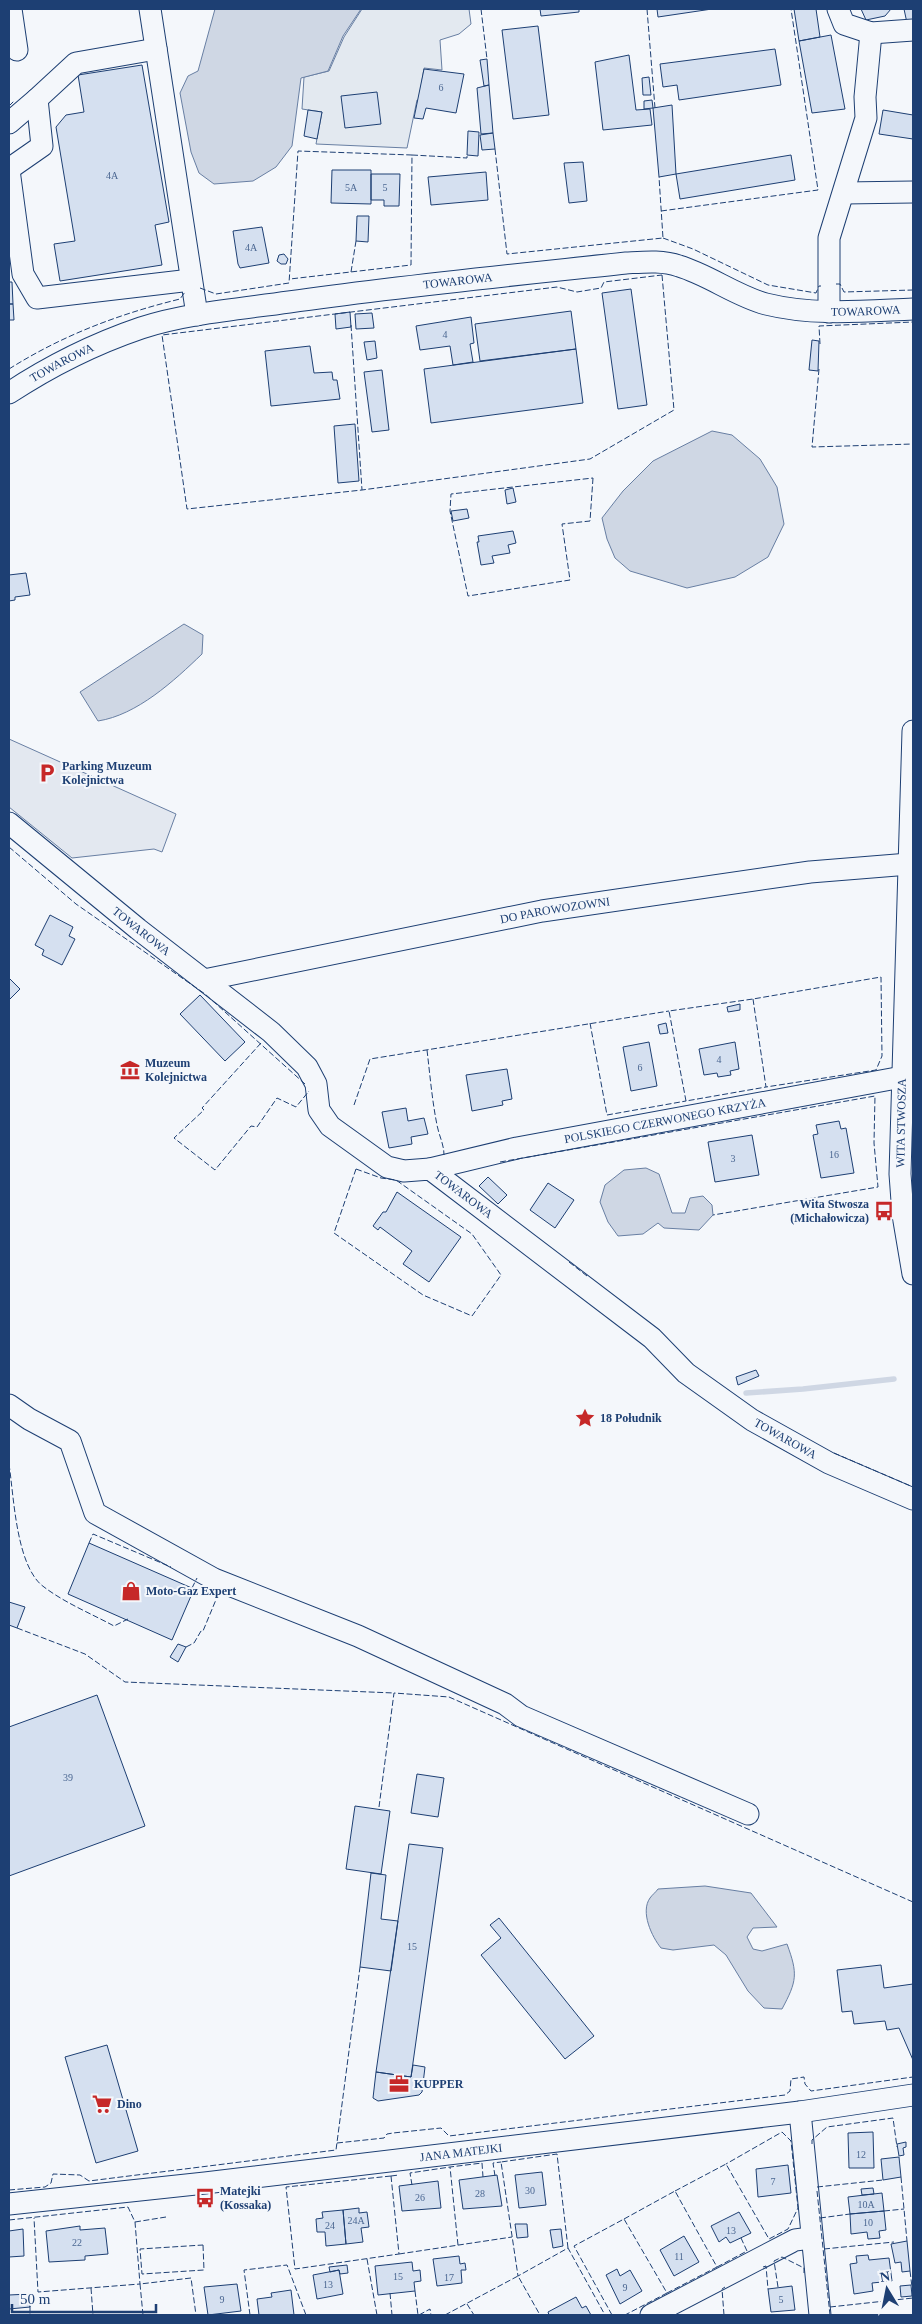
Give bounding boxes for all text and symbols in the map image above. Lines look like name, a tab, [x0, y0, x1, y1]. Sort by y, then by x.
house number: 6	[439, 82, 444, 93]
house number: 4A	[106, 170, 119, 181]
house number: 5A	[345, 182, 358, 193]
house number: 5	[383, 182, 388, 193]
house number: 4A	[245, 242, 258, 253]
street label: TOWAROWA	[422, 270, 494, 292]
street label: TOWAROWA	[831, 303, 901, 319]
house number: 4	[443, 329, 448, 340]
street label: TOWAROWA	[28, 340, 96, 385]
place label: Parking Muzeum Kolejnictwa	[62, 759, 152, 787]
parking icon: Parking Muzeum Kolejnictwa	[36, 762, 58, 784]
street label: DO PAROWOZOWNI	[499, 894, 611, 926]
street label: TOWAROWA	[110, 904, 173, 959]
house number: 4	[717, 1054, 722, 1065]
place label: Muzeum Kolejnictwa	[145, 1056, 207, 1084]
museum icon: Muzeum Kolejnictwa	[119, 1059, 141, 1081]
house number: 6	[638, 1062, 643, 1073]
street label: WITA STWOSZA	[893, 1078, 909, 1168]
street label: POLSKIEGO CZERWONEGO KRZYŻA	[563, 1095, 767, 1146]
house number: 16	[829, 1149, 839, 1160]
house number: 3	[731, 1153, 736, 1164]
street label: TOWAROWA	[431, 1168, 496, 1221]
place label: Wita Stwosza (Michałowicza)	[790, 1197, 869, 1225]
bus stop icon: Wita Stwosza (Michałowicza)	[873, 1200, 895, 1222]
place icon: 18 Południk	[574, 1407, 596, 1429]
place label: 18 Południk	[600, 1411, 662, 1425]
street label: TOWAROWA	[751, 1415, 820, 1462]
shop icon: Moto-Gaz Expert	[120, 1580, 142, 1602]
place label: Moto-Gaz Expert	[146, 1584, 236, 1598]
house number: 39	[63, 1772, 73, 1783]
house number: 15	[407, 1941, 417, 1952]
office icon: KUPPER	[388, 2073, 410, 2095]
place label: KUPPER	[414, 2077, 464, 2091]
supermarket icon: Dino	[91, 2093, 113, 2115]
place label: Dino	[117, 2097, 142, 2111]
street label: JANA MATEJKI	[419, 2141, 503, 2164]
house number: 12	[856, 2149, 866, 2160]
house number: 7	[771, 2176, 776, 2187]
place label: Matejki (Kossaka)	[220, 2184, 271, 2212]
house number: 30	[525, 2185, 535, 2196]
bus stop icon: Matejki (Kossaka)	[194, 2187, 216, 2209]
house number: 28	[475, 2188, 485, 2199]
house number: 26	[415, 2192, 425, 2203]
house number: 10A	[857, 2199, 875, 2210]
house number: 24A	[347, 2215, 365, 2226]
house number: 10	[863, 2217, 873, 2228]
house number: 24	[325, 2220, 335, 2231]
house number: 13	[726, 2225, 736, 2236]
house number: 22	[72, 2237, 82, 2248]
house number: 11	[674, 2251, 684, 2262]
north arrow	[862, 2264, 912, 2314]
text: N	[879, 2268, 891, 2285]
house number: 15	[393, 2271, 403, 2282]
house number: 17	[444, 2272, 454, 2283]
house number: 13	[323, 2279, 333, 2290]
scale bar	[12, 2282, 156, 2314]
house number: 9	[623, 2282, 628, 2293]
text: 50 m	[20, 2291, 51, 2307]
house number: 9	[220, 2294, 225, 2305]
house number: 5	[779, 2294, 784, 2305]

